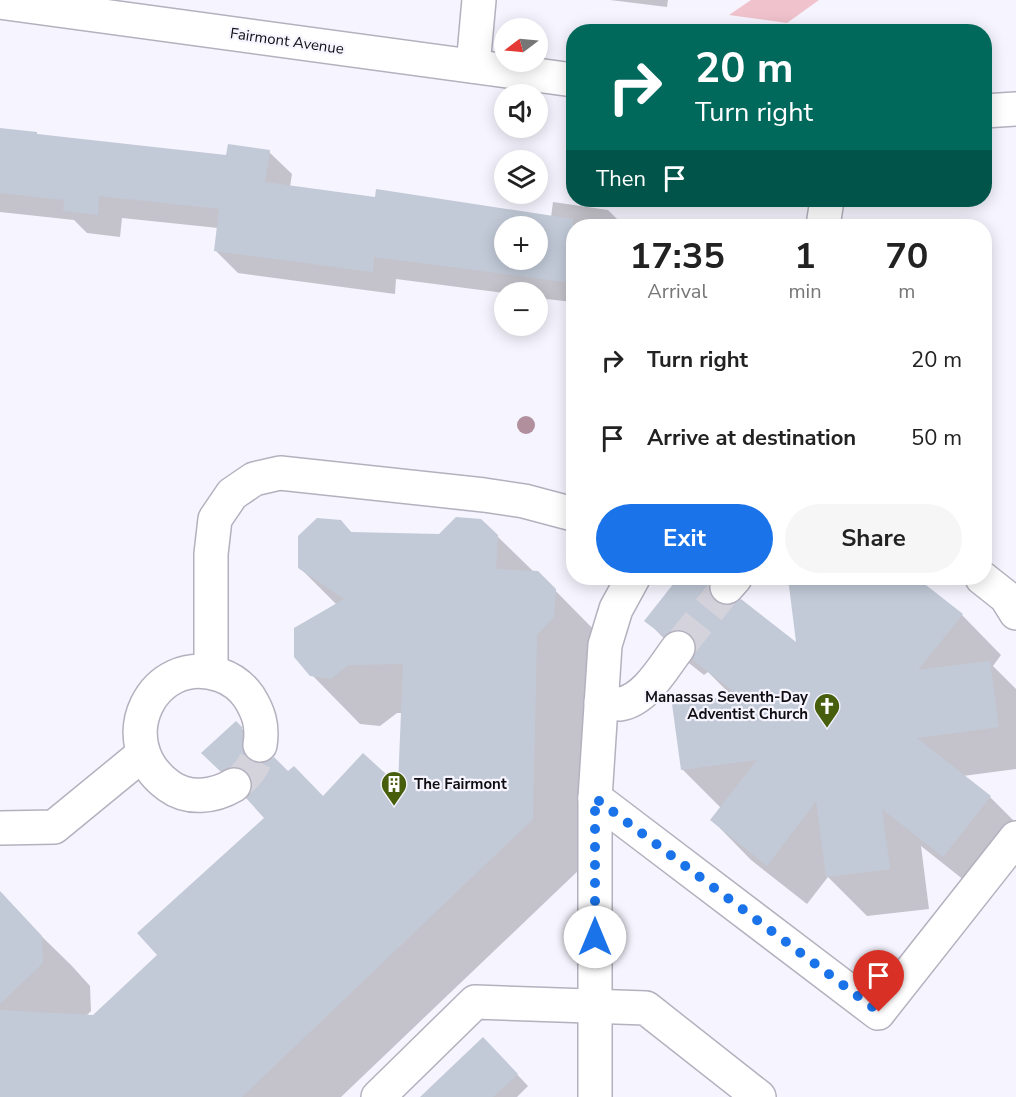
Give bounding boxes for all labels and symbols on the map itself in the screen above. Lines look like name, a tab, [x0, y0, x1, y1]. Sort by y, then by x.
north arrow	[494, 18, 548, 72]
street label: Fairmont Avenue	[229, 23, 345, 59]
place label: Manassas Seventh-Day Adventist Church	[645, 687, 808, 724]
church icon: Manassas Seventh-Day Adventist Church	[812, 691, 842, 729]
building icon: The Fairmont	[379, 769, 409, 807]
place label: The Fairmont	[414, 774, 507, 794]
position arrow	[563, 905, 627, 969]
pin	[853, 950, 904, 1012]

